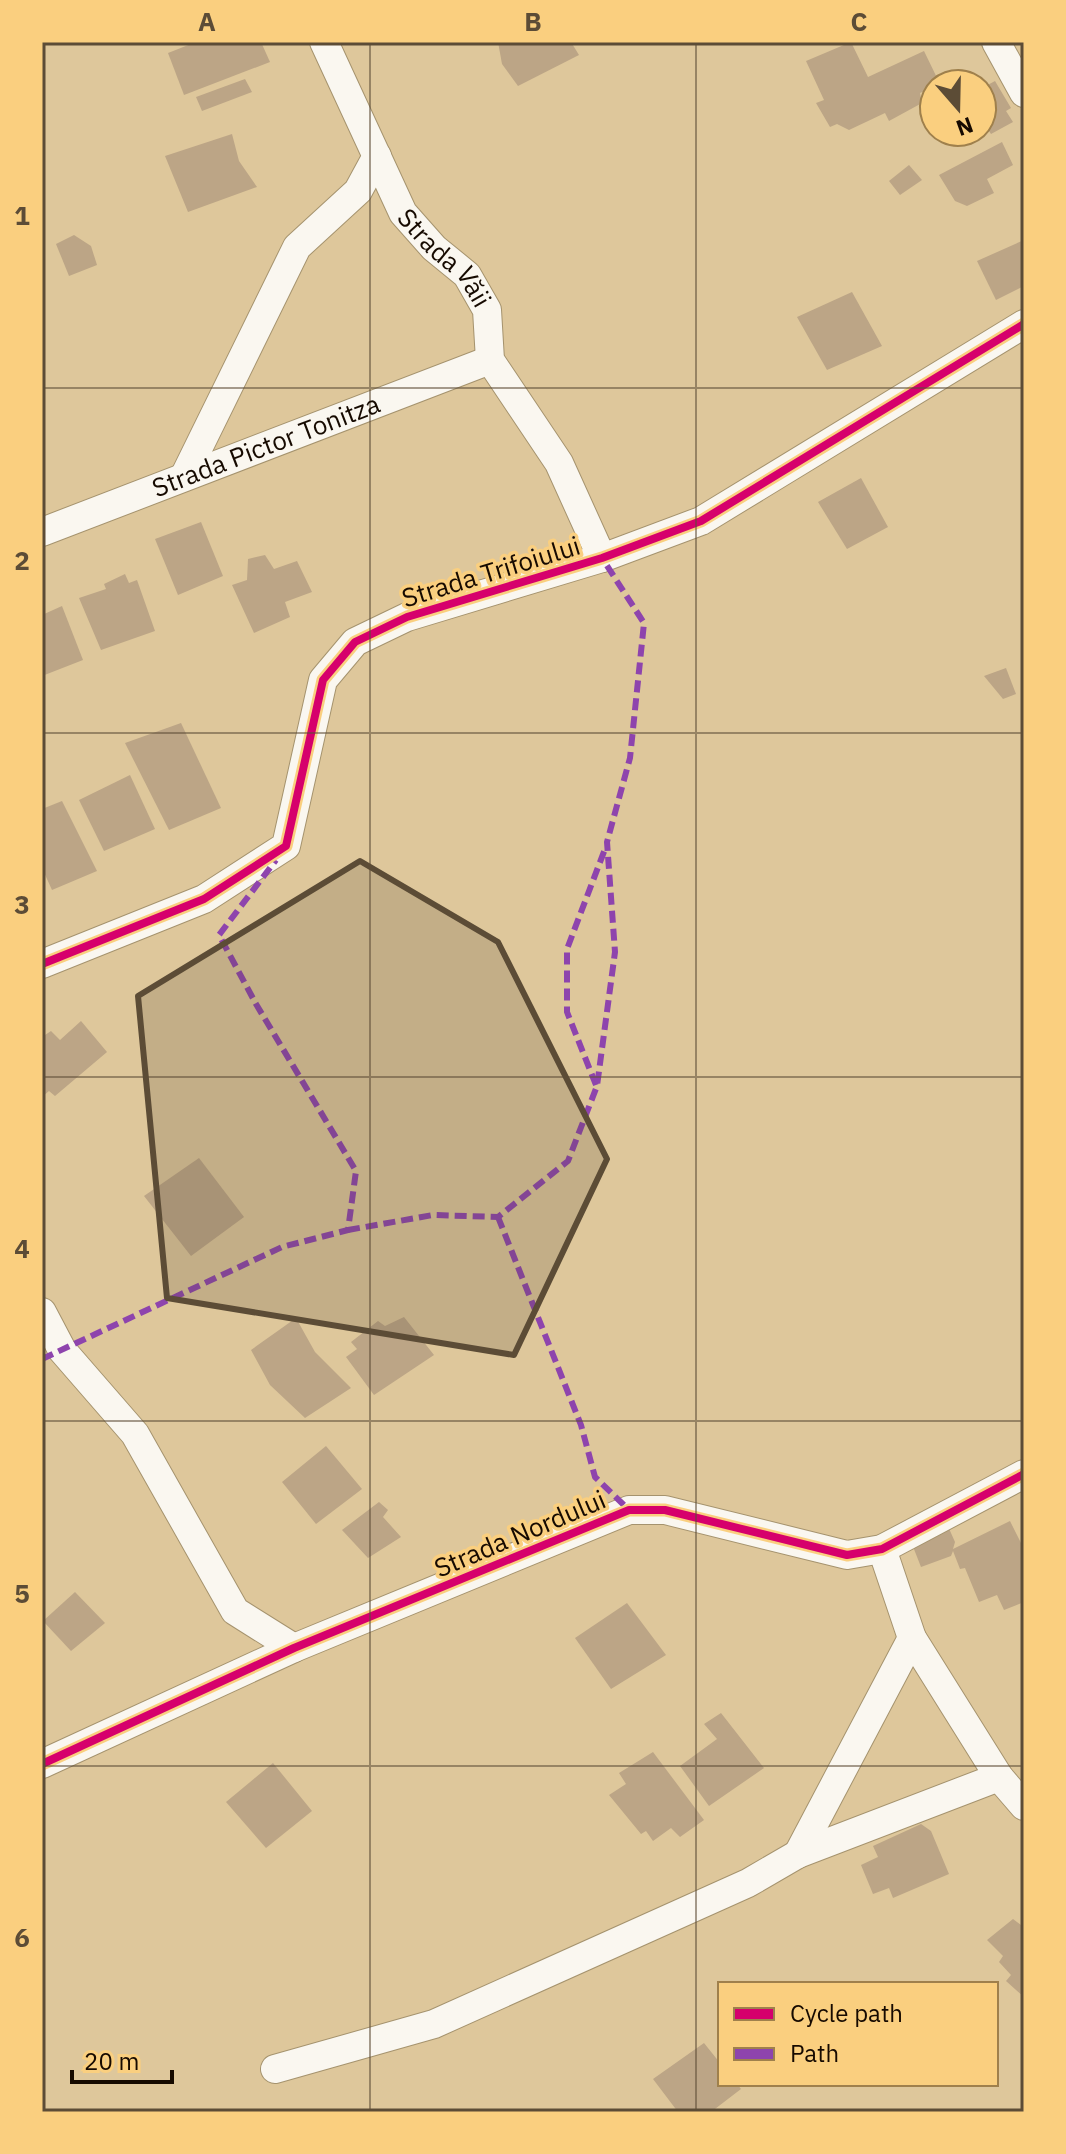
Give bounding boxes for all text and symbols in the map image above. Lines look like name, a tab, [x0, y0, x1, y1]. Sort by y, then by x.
text: A	[198, 4, 216, 38]
text: B	[524, 4, 542, 38]
text: C	[851, 4, 868, 38]
north arrow	[918, 68, 998, 148]
text: N	[953, 111, 977, 144]
text: 1	[14, 198, 30, 232]
street label: Strada Văii	[391, 201, 500, 313]
street label: Strada Pictor Tonitza	[147, 386, 385, 504]
street label: Strada Trifoiului	[397, 528, 584, 614]
text: 2	[14, 543, 30, 577]
text: 3	[14, 887, 30, 921]
text: 4	[14, 1231, 30, 1265]
street label: Strada Nordului	[429, 1482, 611, 1585]
text: 5	[14, 1576, 30, 1610]
text: 6	[14, 1920, 30, 1954]
legend	[718, 1982, 998, 2086]
text: Cycle path	[790, 1997, 903, 2029]
scale bar	[72, 2034, 172, 2084]
text: Path	[790, 2037, 839, 2069]
text: 20 m	[84, 2045, 139, 2077]

